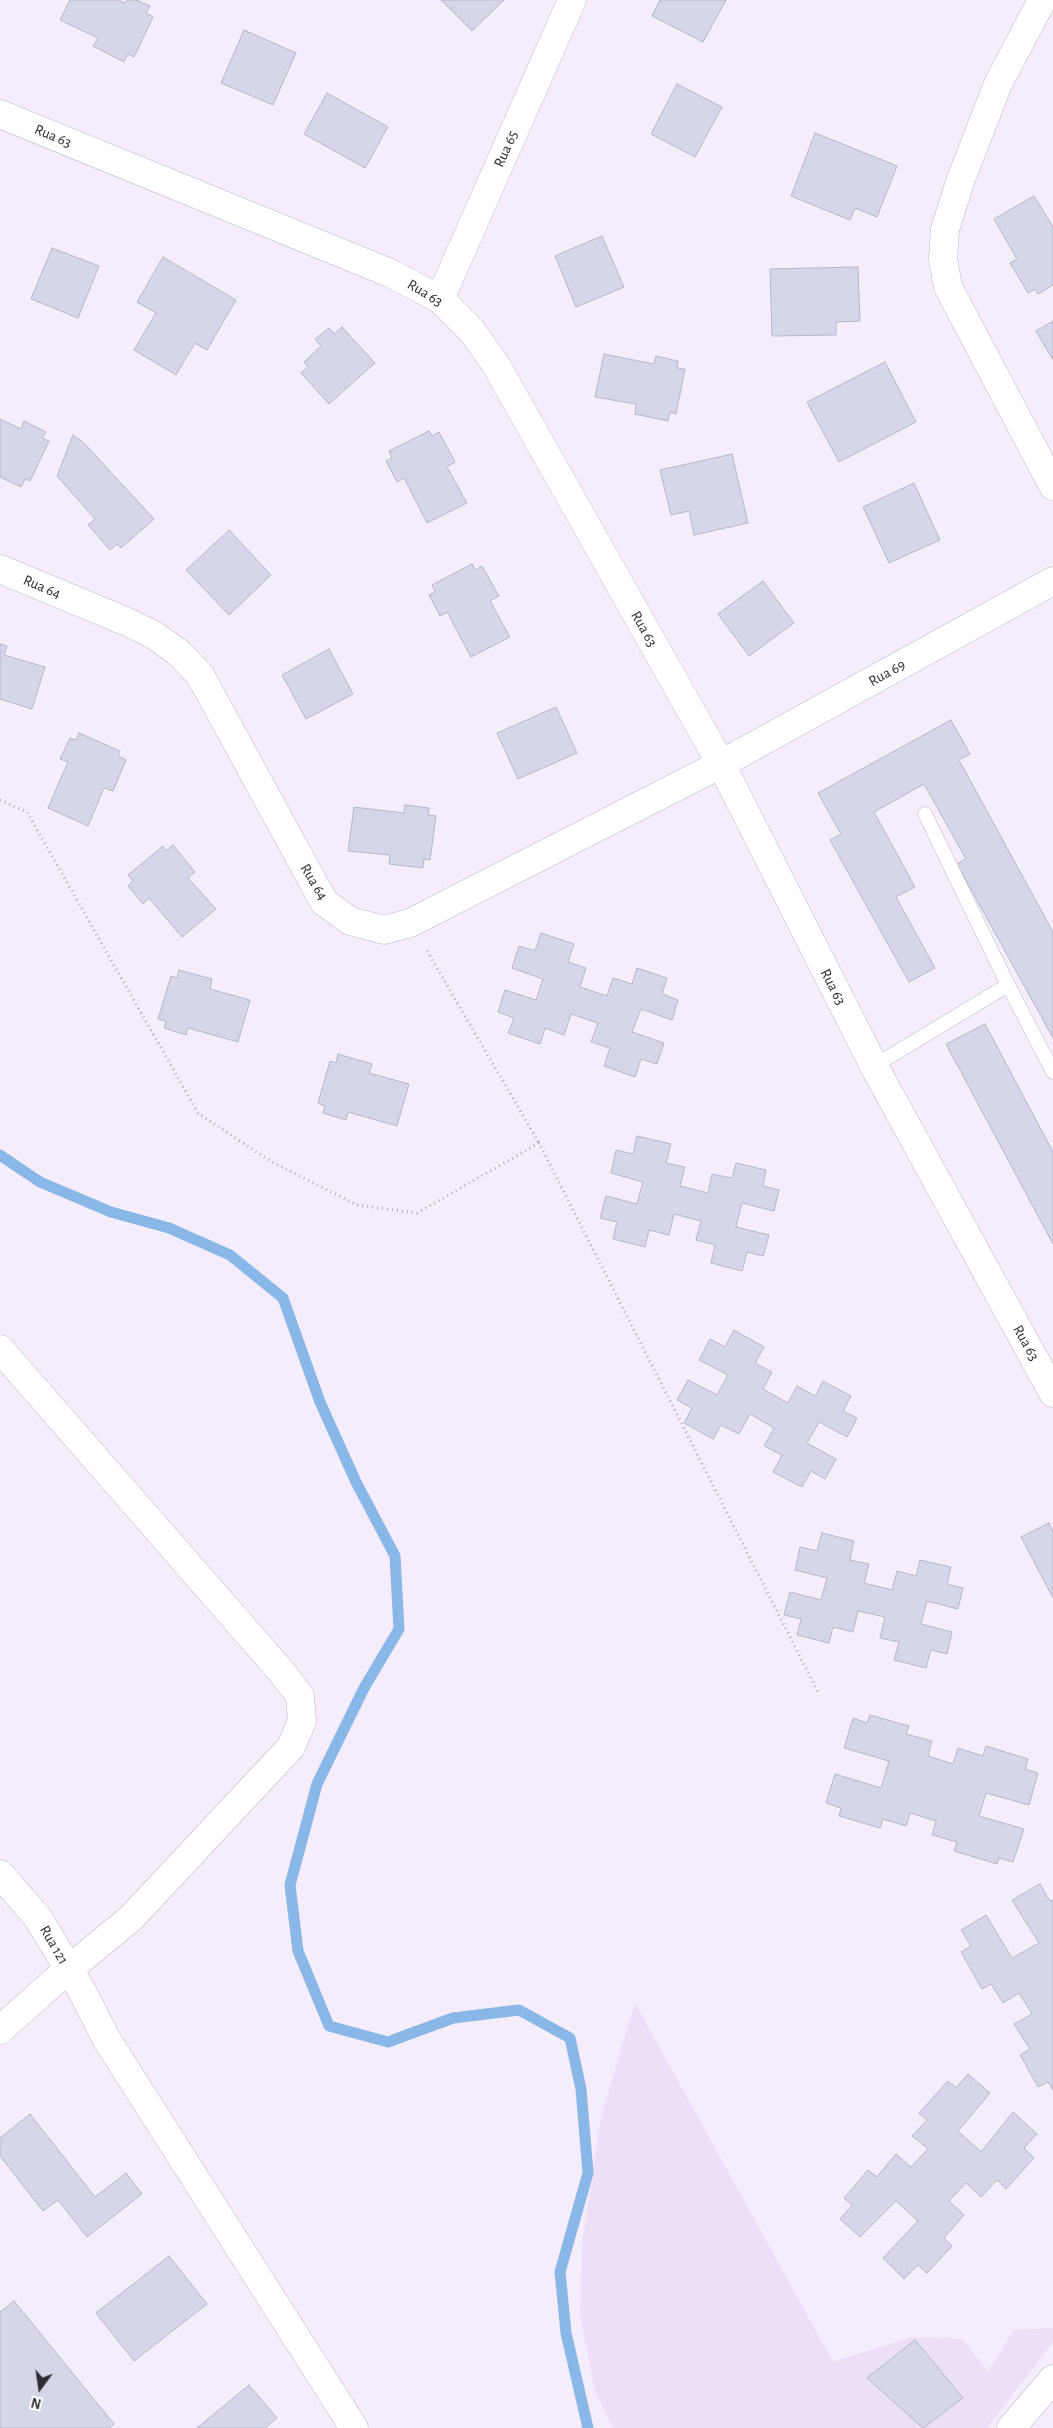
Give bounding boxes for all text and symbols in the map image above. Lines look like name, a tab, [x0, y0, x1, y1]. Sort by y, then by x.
street label: Rua 63	[32, 120, 74, 152]
street label: Rua 65	[490, 128, 522, 170]
street label: Rua 63	[404, 275, 446, 311]
street label: Rua 64	[20, 571, 64, 603]
street label: Rua 63	[627, 608, 661, 650]
street label: Rua 69	[866, 656, 908, 690]
street label: Rua 64	[296, 861, 332, 903]
street label: Rua 63	[816, 966, 850, 1008]
street label: Rua 63	[1009, 1322, 1043, 1364]
street label: Rua 121	[36, 1922, 72, 1968]
north arrow	[15, 2363, 65, 2413]
text: N	[30, 2395, 43, 2411]

